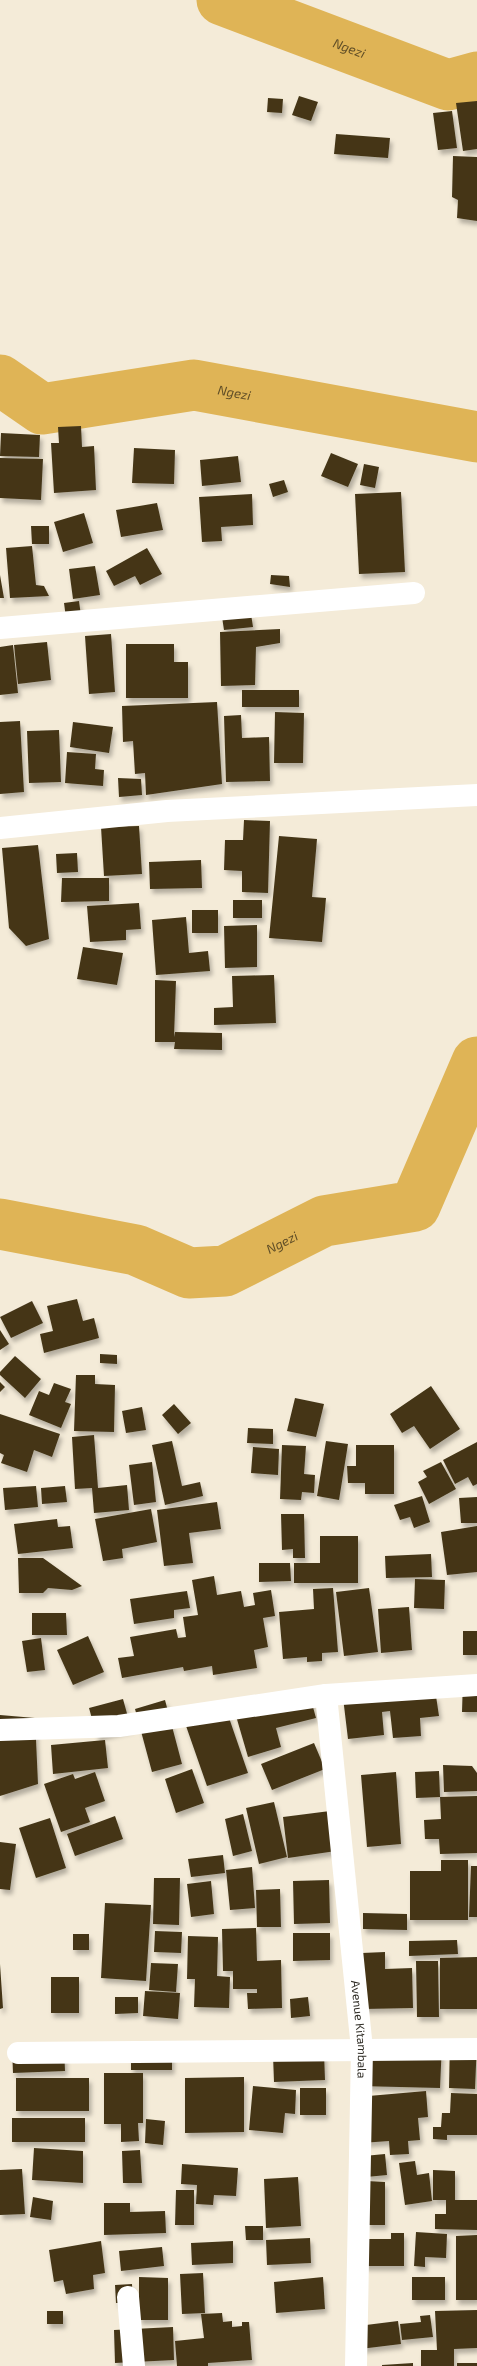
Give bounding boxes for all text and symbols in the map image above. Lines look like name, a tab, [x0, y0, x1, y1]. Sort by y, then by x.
water label: Ngezi	[331, 35, 368, 61]
water label: Ngezi	[217, 382, 252, 403]
water label: Ngezi	[263, 1228, 300, 1257]
street label: Avenue Kitambala	[349, 1980, 370, 2078]

